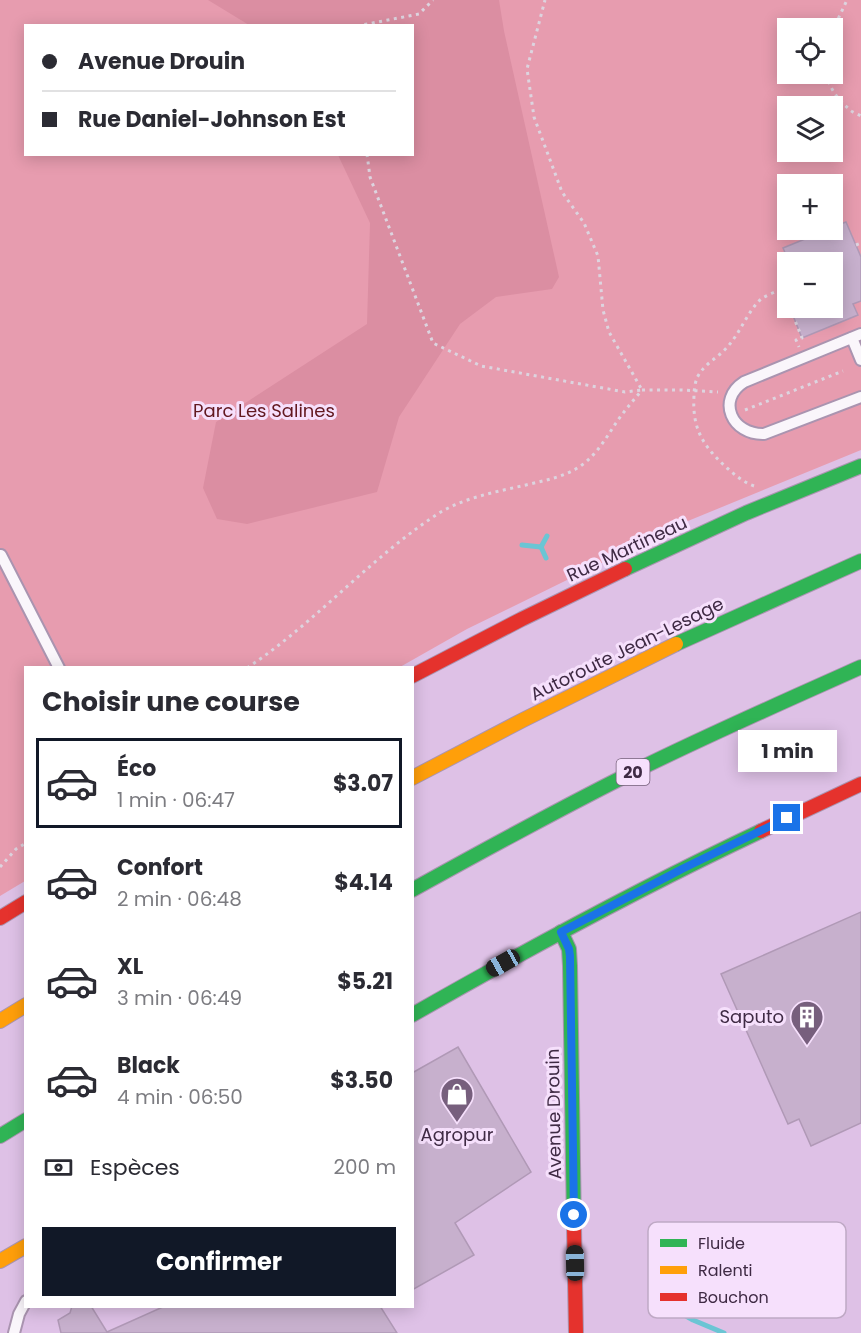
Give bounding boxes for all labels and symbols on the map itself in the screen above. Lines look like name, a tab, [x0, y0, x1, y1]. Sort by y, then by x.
park label: Parc Les Salines	[193, 398, 335, 423]
street label: Rue Martineau	[563, 510, 691, 587]
street label: Autoroute Jean-Lesage	[526, 591, 728, 706]
callout: 1 min	[738, 731, 836, 773]
road number: 20	[616, 759, 650, 785]
route end	[773, 804, 800, 831]
car	[483, 946, 523, 980]
building icon: Saputo	[789, 999, 825, 1046]
place label: Saputo	[720, 1004, 784, 1029]
street label: Avenue Drouin	[540, 1048, 567, 1180]
shop icon: Agropur	[439, 1076, 475, 1123]
place label: Agropur	[421, 1122, 494, 1147]
route start	[560, 1201, 587, 1228]
legend	[648, 1222, 846, 1318]
text: Fluide	[698, 1232, 745, 1255]
car	[566, 1245, 584, 1281]
text: Ralenti	[698, 1259, 752, 1282]
text: Bouchon	[698, 1286, 769, 1309]

